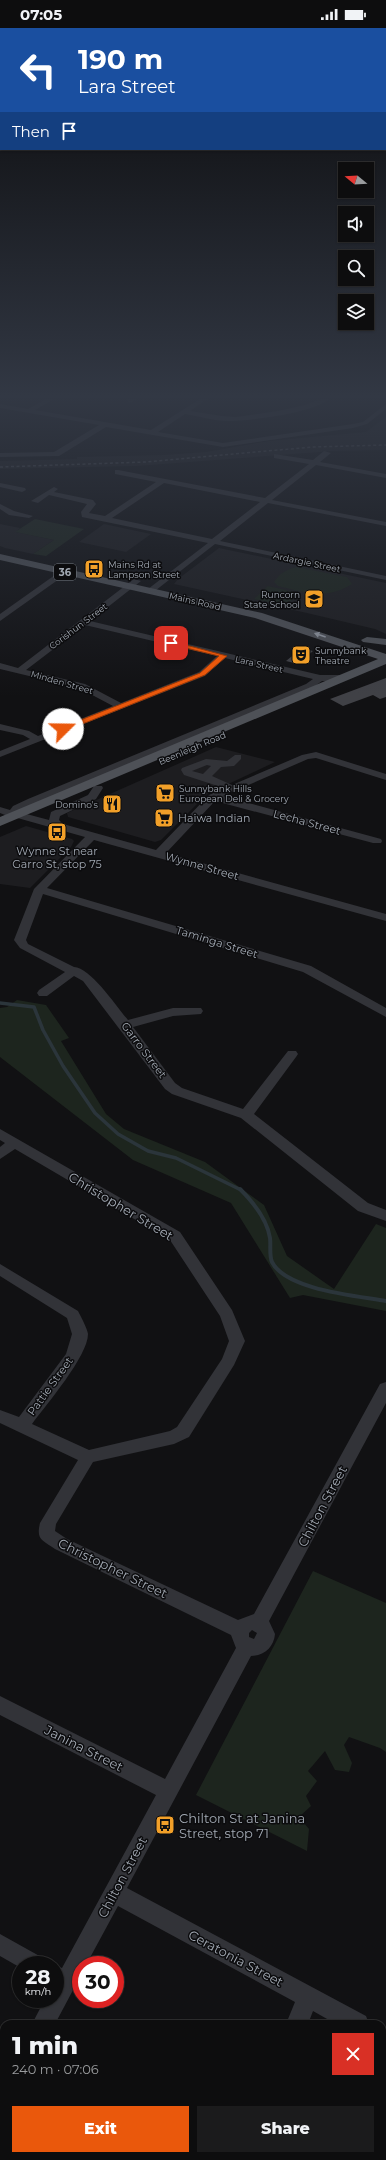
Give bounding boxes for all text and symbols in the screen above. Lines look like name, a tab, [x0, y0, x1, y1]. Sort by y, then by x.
text: 07:05	[20, 5, 62, 24]
text: 190 m	[78, 42, 163, 76]
icon: left	[12, 44, 64, 96]
text: Lara Street	[78, 76, 175, 98]
icon: arrive	[58, 120, 80, 142]
text: Then	[12, 122, 50, 141]
north arrow	[338, 162, 374, 198]
map controls	[338, 162, 374, 330]
button: sound	[338, 206, 374, 242]
button: search	[338, 250, 374, 286]
button: layers	[338, 294, 374, 330]
street label: Ardargie Street	[272, 550, 342, 575]
bus stop icon: Mains Rd at Lampson Street	[83, 558, 105, 580]
place label: Mains Rd at Lampson Street	[108, 559, 180, 580]
road number: 36	[54, 564, 76, 580]
school or university icon: Runcorn State School	[303, 588, 325, 610]
place label: Runcorn State School	[244, 589, 300, 610]
street label: Mains Road	[168, 590, 222, 612]
street label: Corishun Street	[47, 600, 110, 651]
pin	[154, 626, 188, 660]
icon: arrive	[160, 632, 182, 654]
one-way arrow	[313, 632, 325, 638]
theatre icon: Sunnybank Theatre	[290, 644, 312, 666]
place label: Sunnybank Theatre	[315, 645, 367, 666]
street label: Lara Street	[234, 653, 284, 675]
street label: Minden Street	[30, 668, 95, 696]
position arrow	[42, 708, 84, 750]
street label: Beenleigh Road	[157, 729, 227, 767]
supermarket icon: Sunnybank Hills European Deli & Grocery	[154, 782, 176, 804]
place label: Sunnybank Hills European Deli & Grocery	[179, 783, 289, 804]
restaurant icon: Domino's	[101, 793, 123, 815]
place label: Domino's	[55, 799, 99, 810]
street label: Lecha Street	[272, 806, 343, 838]
supermarket icon: Haiwa Indian	[153, 807, 175, 829]
place label: Haiwa Indian	[178, 811, 250, 825]
bus stop icon: Wynne St near Garro St, stop 75	[46, 821, 68, 843]
place label: Wynne St near Garro St, stop 75	[12, 844, 102, 871]
street label: Wynne Street	[164, 849, 241, 883]
street label: Taminga Street	[174, 923, 260, 961]
street label: Garro Street	[118, 1019, 170, 1081]
street label: Christopher Street	[66, 1168, 176, 1244]
street label: Pattie Street	[24, 1354, 76, 1418]
street label: Chilton Street	[294, 1463, 350, 1549]
street label: Christopher Street	[56, 1535, 170, 1601]
street label: Janina Street	[41, 1721, 126, 1775]
place label: Chilton St at Janina Street, stop 71	[179, 1810, 305, 1841]
bus stop icon: Chilton St at Janina Street, stop 71	[154, 1814, 176, 1836]
street label: Chilton Street	[94, 1834, 150, 1920]
street label: Ceratonia Street	[186, 1926, 286, 1990]
speed limit sign: 30	[72, 1956, 124, 2008]
text: 28	[26, 1965, 51, 1989]
text: km/h	[25, 1985, 51, 1998]
text: 1 min	[12, 2031, 78, 2060]
button: close	[332, 2033, 374, 2075]
text: 240 m · 07:06	[12, 2061, 99, 2077]
button: Exit	[12, 2106, 189, 2152]
button: Share	[197, 2106, 374, 2152]

